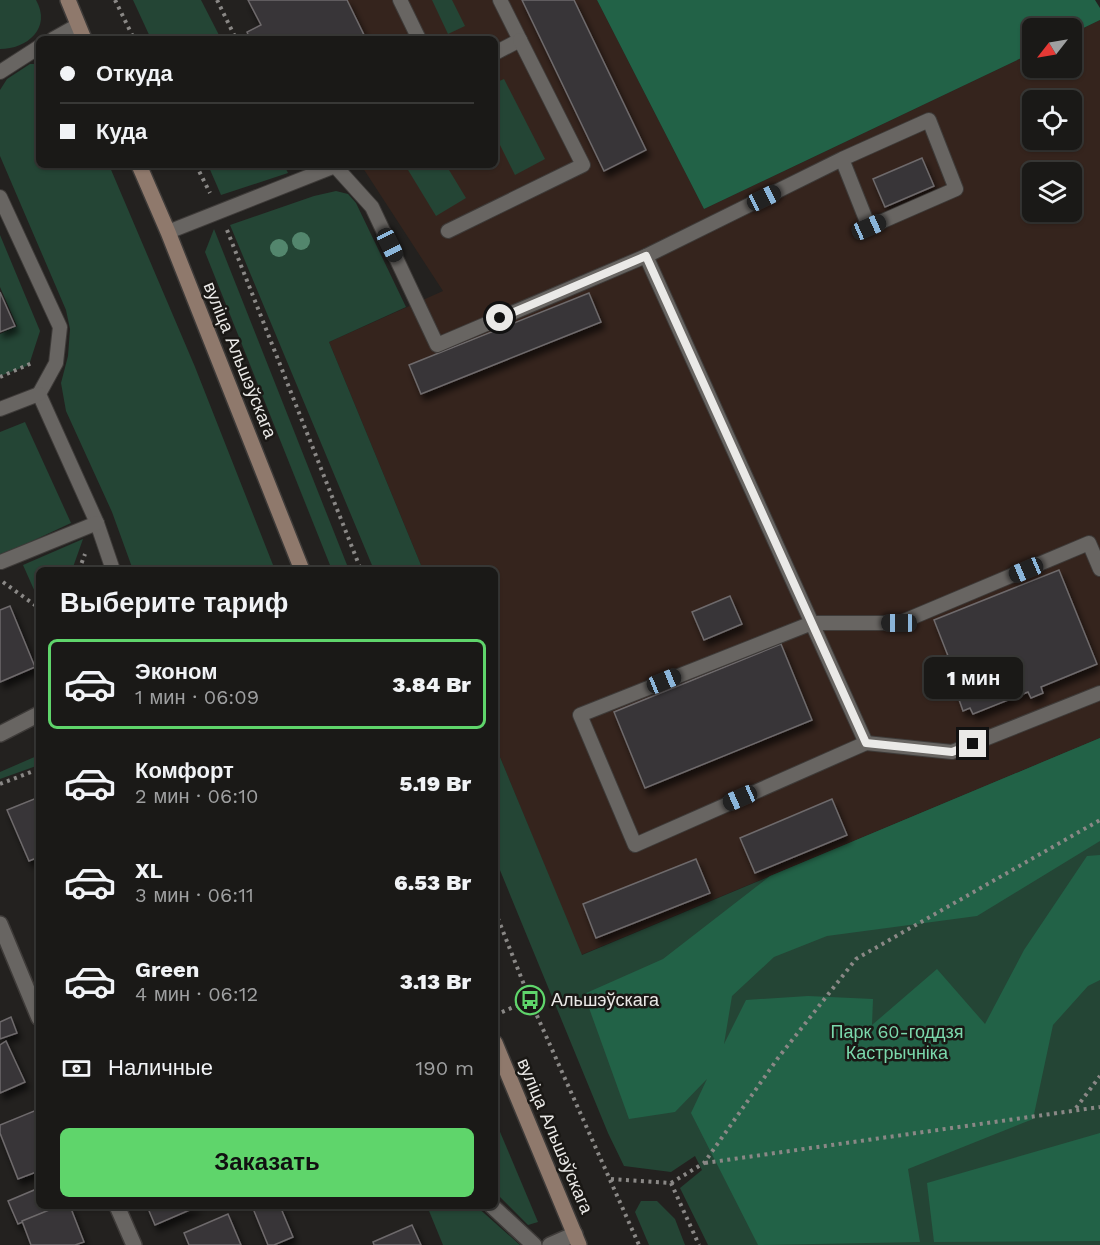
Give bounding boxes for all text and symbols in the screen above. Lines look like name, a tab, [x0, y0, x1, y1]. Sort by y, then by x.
north arrow	[1022, 18, 1082, 78]
map controls	[1022, 18, 1082, 222]
text: Откуда	[96, 61, 173, 86]
button: locate	[1022, 90, 1082, 150]
text: Куда	[96, 119, 147, 144]
button: layers	[1022, 162, 1082, 222]
car	[744, 182, 784, 214]
car	[849, 211, 889, 243]
car	[374, 225, 406, 265]
street label: вуліца Альшэўскага	[200, 279, 282, 442]
route start	[486, 304, 513, 331]
car	[1006, 555, 1046, 585]
text: Выберите тариф	[60, 587, 288, 619]
car	[881, 614, 917, 632]
icon: car	[63, 657, 117, 711]
callout: 1 мин	[924, 657, 1022, 699]
text: Эконом	[135, 659, 218, 684]
car	[644, 666, 684, 696]
text: 1 мин	[947, 666, 1000, 690]
text: 3.84 Br	[392, 672, 471, 697]
text: 1 мин · 06:09	[135, 685, 259, 709]
route end	[959, 730, 986, 757]
icon: car	[63, 756, 117, 810]
text: Комфорт	[135, 758, 234, 783]
text: 5.19 Br	[400, 771, 471, 796]
car	[720, 782, 760, 814]
text: 2 мин · 06:10	[135, 784, 258, 808]
icon: car	[63, 855, 117, 909]
text: XL	[135, 858, 163, 883]
text: 6.53 Br	[394, 870, 471, 895]
text: 3 мин · 06:11	[135, 883, 254, 907]
icon: car	[63, 954, 117, 1008]
text: Green	[135, 957, 199, 982]
text: 3.13 Br	[400, 969, 471, 994]
text: 4 мин · 06:12	[135, 982, 258, 1006]
bus stop icon: Альшэўскага	[514, 984, 546, 1016]
place label: Альшэўскага	[551, 989, 660, 1010]
park label: Парк 60-годдзя Кастрычніка	[830, 1021, 964, 1063]
icon: cash	[60, 1052, 93, 1085]
text: Наличные	[108, 1055, 213, 1080]
street label: вуліца Альшэўскага	[513, 1055, 598, 1218]
text: 190 m	[416, 1056, 474, 1080]
button: Заказать	[60, 1128, 474, 1197]

